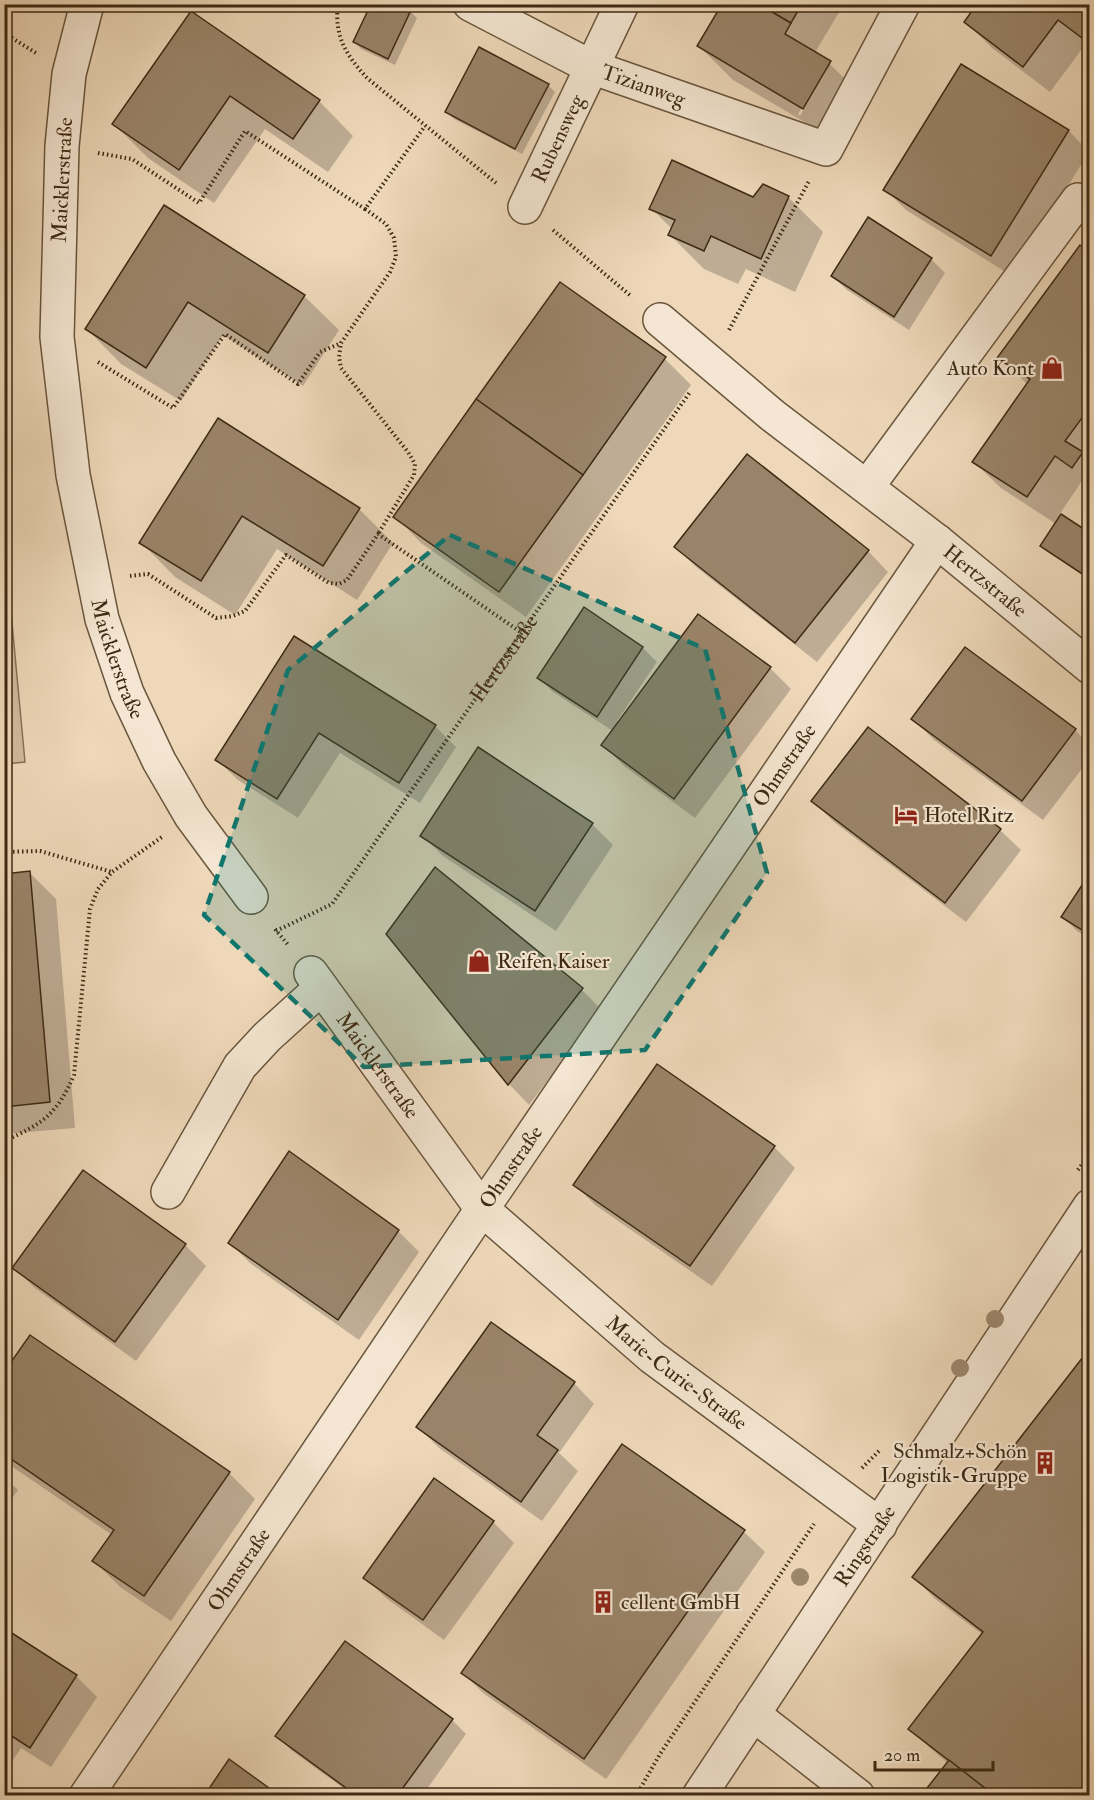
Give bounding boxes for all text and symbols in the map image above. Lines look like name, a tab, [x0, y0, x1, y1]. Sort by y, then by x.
street label: Tizianweg	[597, 59, 690, 113]
street label: Rubensweg	[526, 90, 591, 187]
street label: Maicklerstraße	[46, 117, 79, 243]
place label: Auto Kont	[946, 355, 1034, 382]
shop icon: Auto Kont	[1039, 355, 1065, 381]
street label: Hertzstraße	[937, 539, 1033, 624]
street label: Maicklerstraße	[84, 597, 150, 724]
street label: Hertzstraße	[464, 609, 544, 708]
street label: Ohmstraße	[747, 719, 823, 812]
hotel icon: Hotel Ritz	[893, 802, 919, 828]
place label: Hotel Ritz	[924, 802, 1014, 829]
shop icon: Reifen Kaiser	[466, 948, 492, 974]
place label: Reifen Kaiser	[497, 948, 610, 975]
street label: Maicklerstraße	[330, 1007, 425, 1124]
street label: Ohmstraße	[473, 1120, 549, 1214]
street label: Marie-Curie-Straße	[600, 1310, 753, 1437]
place label: Schmalz+Schön Logistik-Gruppe	[881, 1438, 1027, 1489]
building icon: Schmalz+Schön Logistik-Gruppe	[1032, 1450, 1058, 1476]
street label: Ringstraße	[828, 1500, 902, 1592]
street label: Ohmstraße	[201, 1523, 277, 1617]
building icon: cellent GmbH	[590, 1589, 616, 1615]
place label: cellent GmbH	[621, 1589, 741, 1616]
scale bar	[875, 1734, 994, 1772]
text: 20 m	[884, 1744, 920, 1767]

